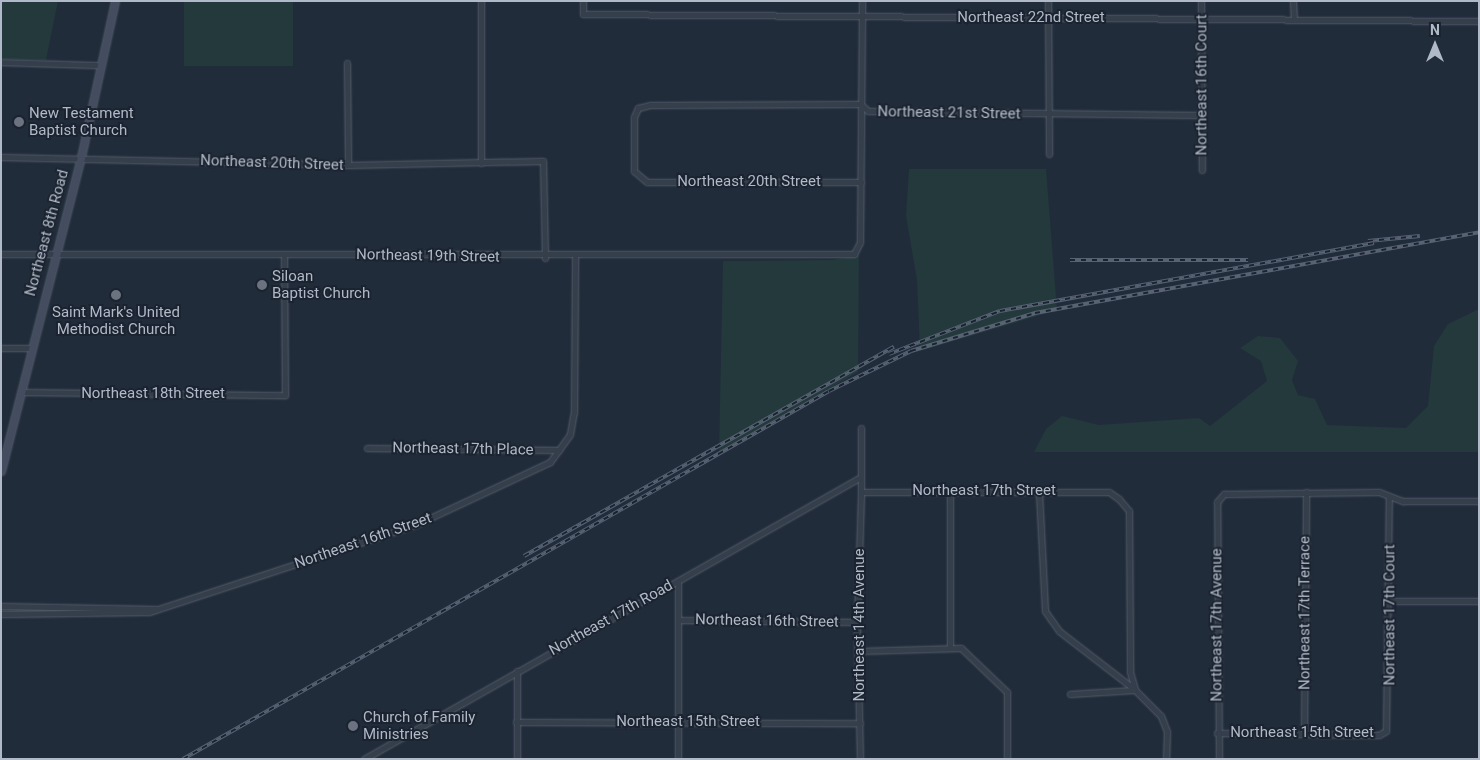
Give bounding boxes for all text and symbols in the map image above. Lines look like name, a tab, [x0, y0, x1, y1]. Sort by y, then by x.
street label: Northeast 22nd Street	[957, 9, 1105, 27]
street label: Northeast 16th Court	[1193, 14, 1211, 156]
north arrow	[1410, 20, 1460, 70]
text: N	[1430, 22, 1440, 38]
street label: Northeast 21st Street	[877, 103, 1021, 123]
place label: New Testament Baptist Church	[29, 104, 134, 139]
marker: New Testament Baptist Church	[13, 116, 25, 128]
street label: Northeast 20th Street	[200, 151, 344, 175]
street label: Northeast 8th Road	[21, 168, 73, 298]
street label: Northeast 20th Street	[677, 173, 821, 191]
street label: Northeast 19th Street	[356, 246, 500, 266]
place label: Siloan Baptist Church	[272, 267, 370, 302]
marker: Siloan Baptist Church	[256, 279, 268, 291]
marker: Saint Mark's United Methodist Church	[110, 289, 122, 301]
place label: Saint Mark's United Methodist Church	[52, 303, 180, 338]
street label: Northeast 18th Street	[81, 385, 225, 403]
street label: Northeast 17th Place	[392, 439, 534, 459]
street label: Northeast 17th Street	[912, 482, 1056, 500]
street label: Northeast 16th Street	[292, 509, 434, 573]
street label: Northeast 17th Terrace	[1296, 536, 1314, 690]
street label: Northeast 17th Court	[1381, 544, 1399, 686]
street label: Northeast 14th Avenue	[851, 548, 869, 702]
street label: Northeast 17th Avenue	[1208, 548, 1226, 702]
street label: Northeast 17th Road	[546, 577, 676, 659]
street label: Northeast 16th Street	[695, 611, 839, 631]
place label: Church of Family Ministries	[363, 708, 475, 743]
street label: Northeast 15th Street	[616, 713, 760, 731]
marker: Church of Family Ministries	[347, 720, 359, 732]
street label: Northeast 15th Street	[1230, 724, 1374, 742]

